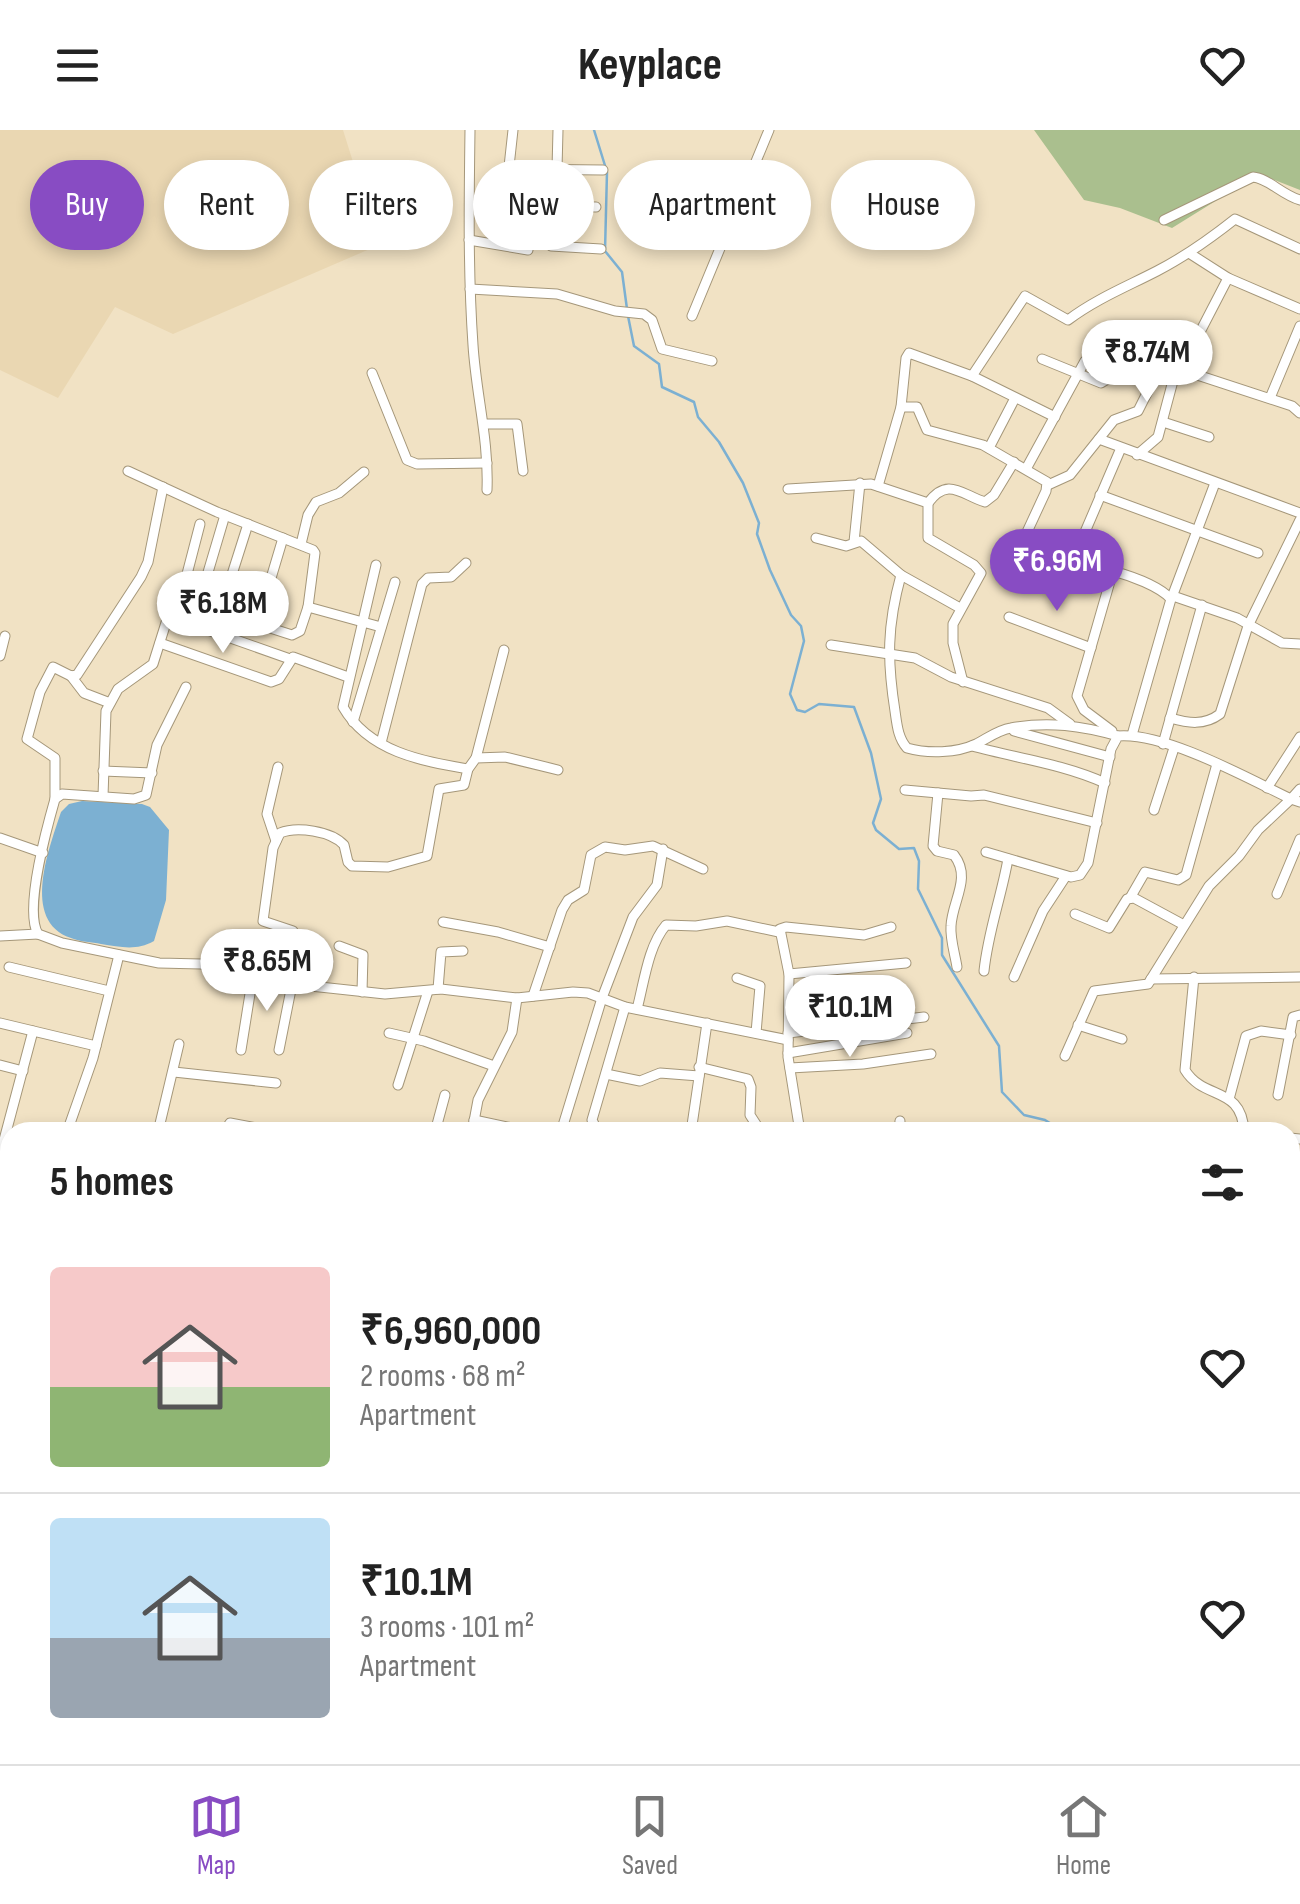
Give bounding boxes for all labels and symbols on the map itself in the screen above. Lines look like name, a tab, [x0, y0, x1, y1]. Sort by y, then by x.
pin: ₹8.74M	[1066, 320, 1228, 405]
pin: ₹6.96M	[976, 529, 1138, 614]
pin: ₹6.18M	[142, 571, 304, 656]
pin: ₹8.65M	[186, 929, 348, 1014]
pin: ₹10.1M	[769, 975, 931, 1060]

